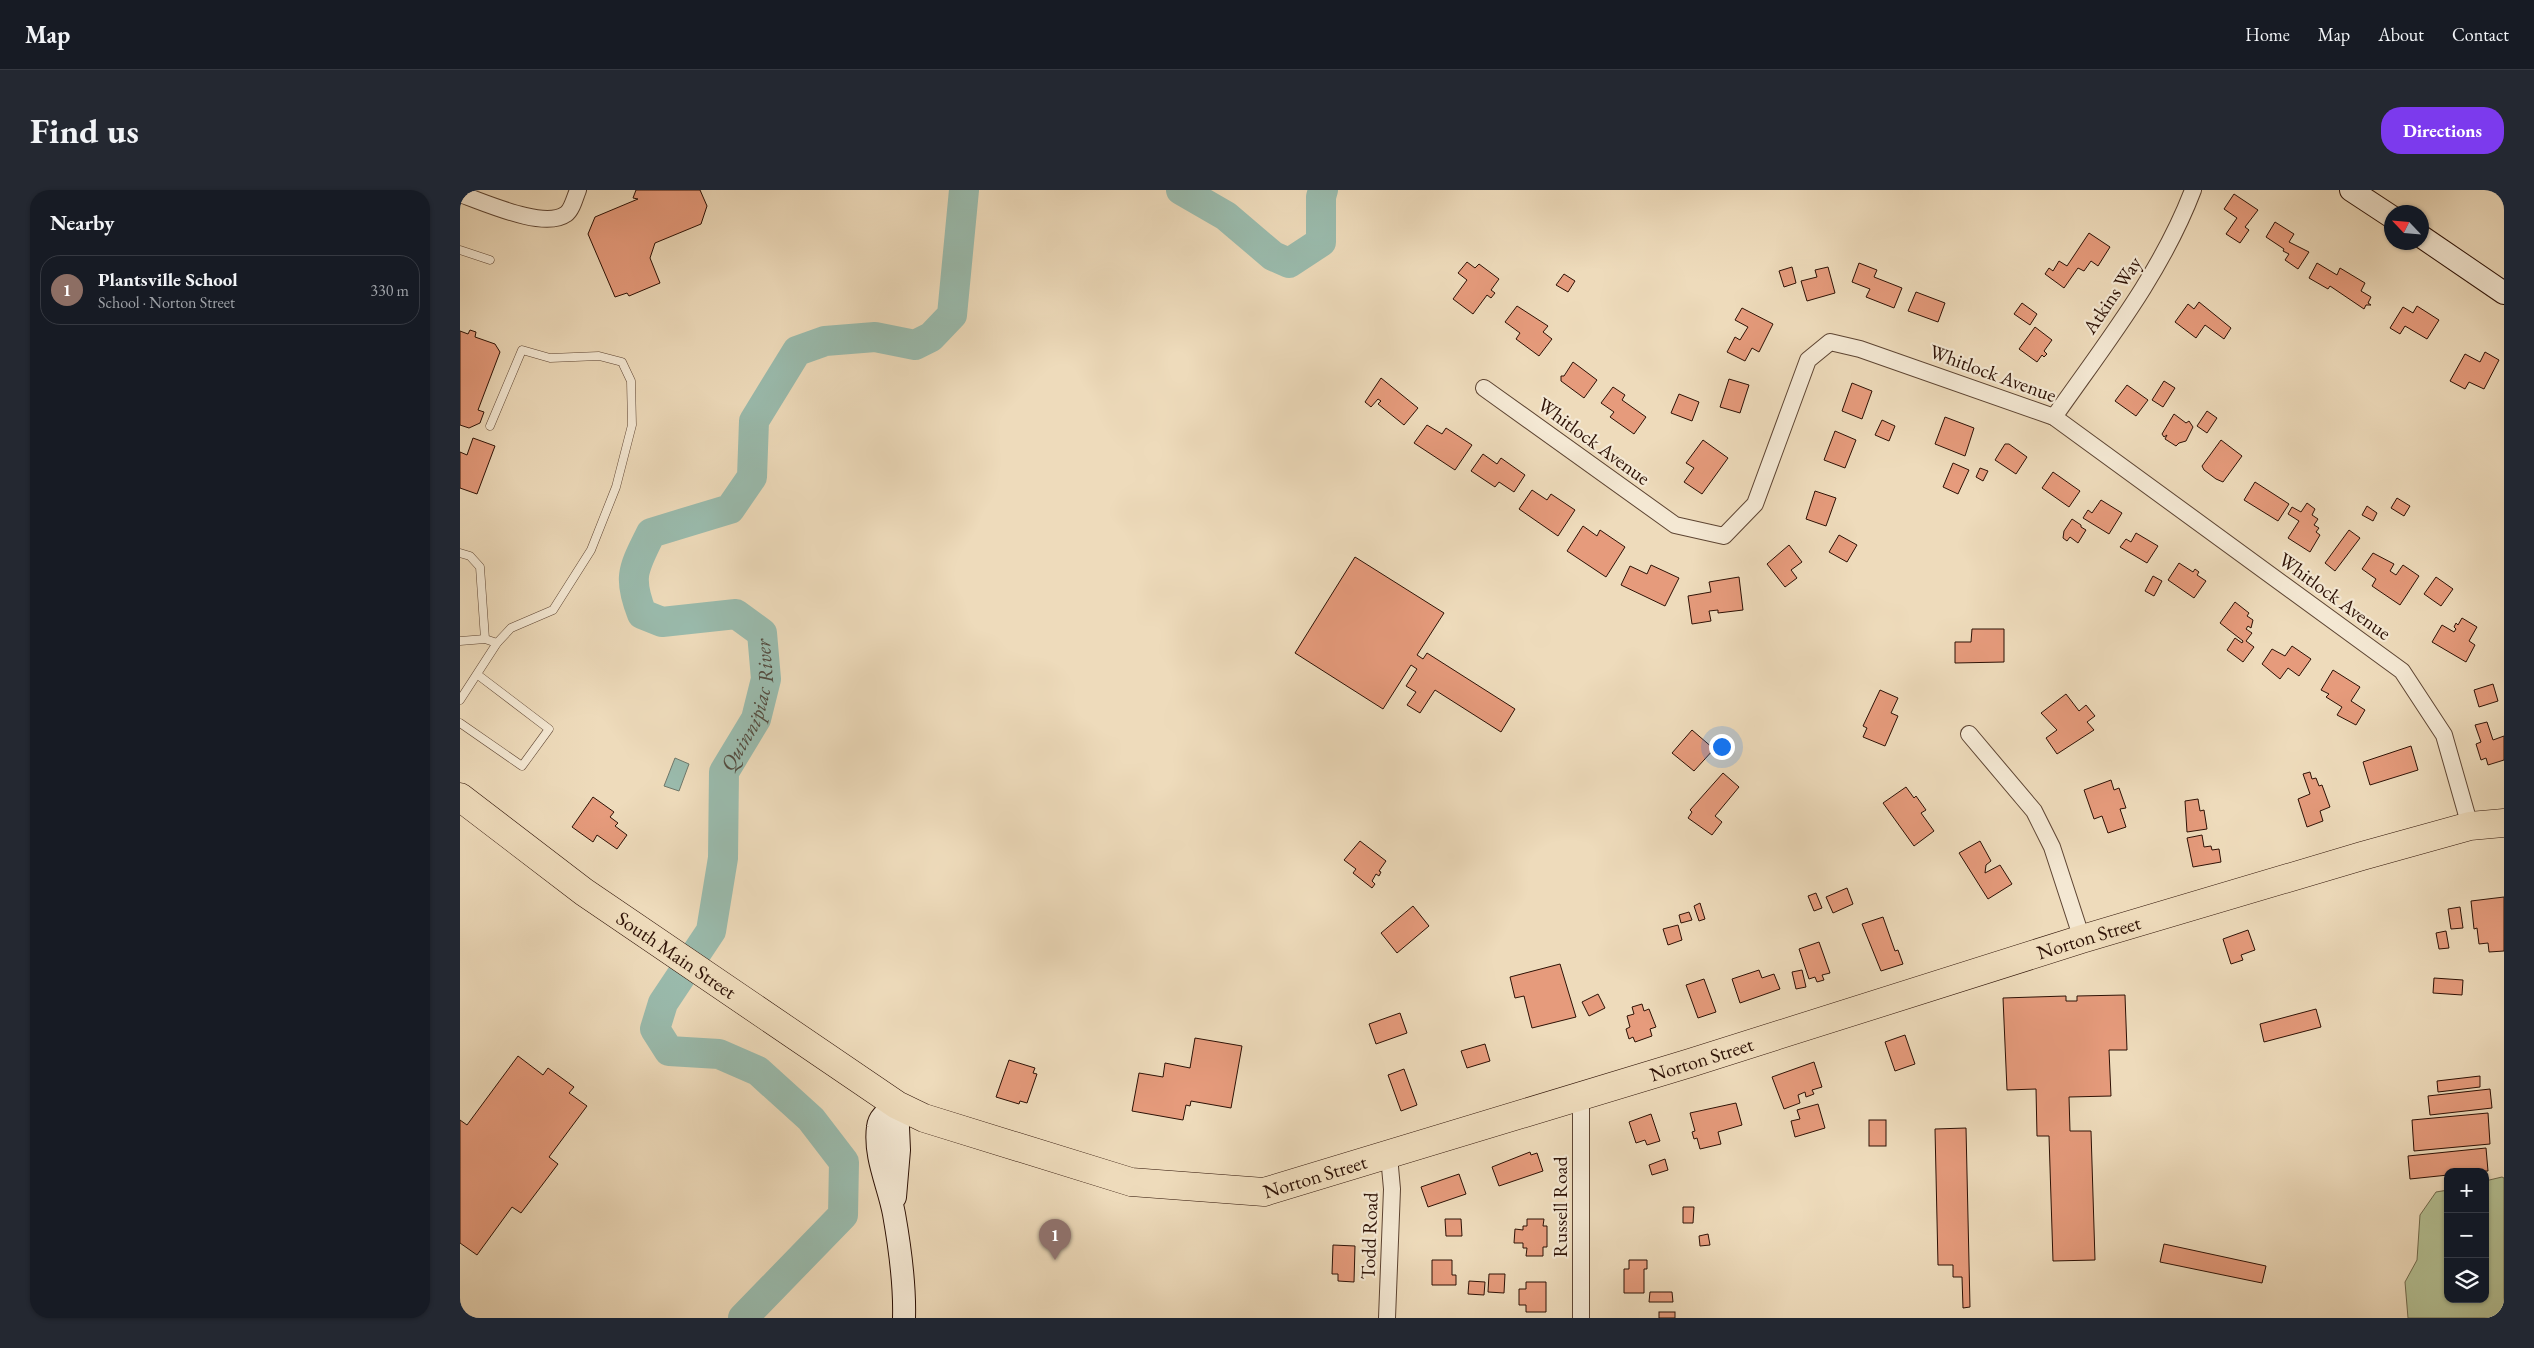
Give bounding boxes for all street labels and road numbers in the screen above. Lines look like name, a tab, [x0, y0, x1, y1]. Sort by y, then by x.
street label: Atkins Way	[2076, 251, 2148, 340]
street label: Whitlock Avenue	[1926, 338, 2060, 408]
street label: Whitlock Avenue	[1532, 391, 1656, 491]
street label: Whitlock Avenue	[2273, 546, 2397, 646]
street label: South Main Street	[611, 905, 742, 1005]
street label: Norton Street	[2034, 909, 2144, 965]
street label: Norton Street	[1647, 1031, 1757, 1087]
street label: Norton Street	[1260, 1148, 1371, 1205]
street label: Russell Road	[1547, 1156, 1573, 1257]
street label: Todd Road	[1354, 1191, 1384, 1280]

